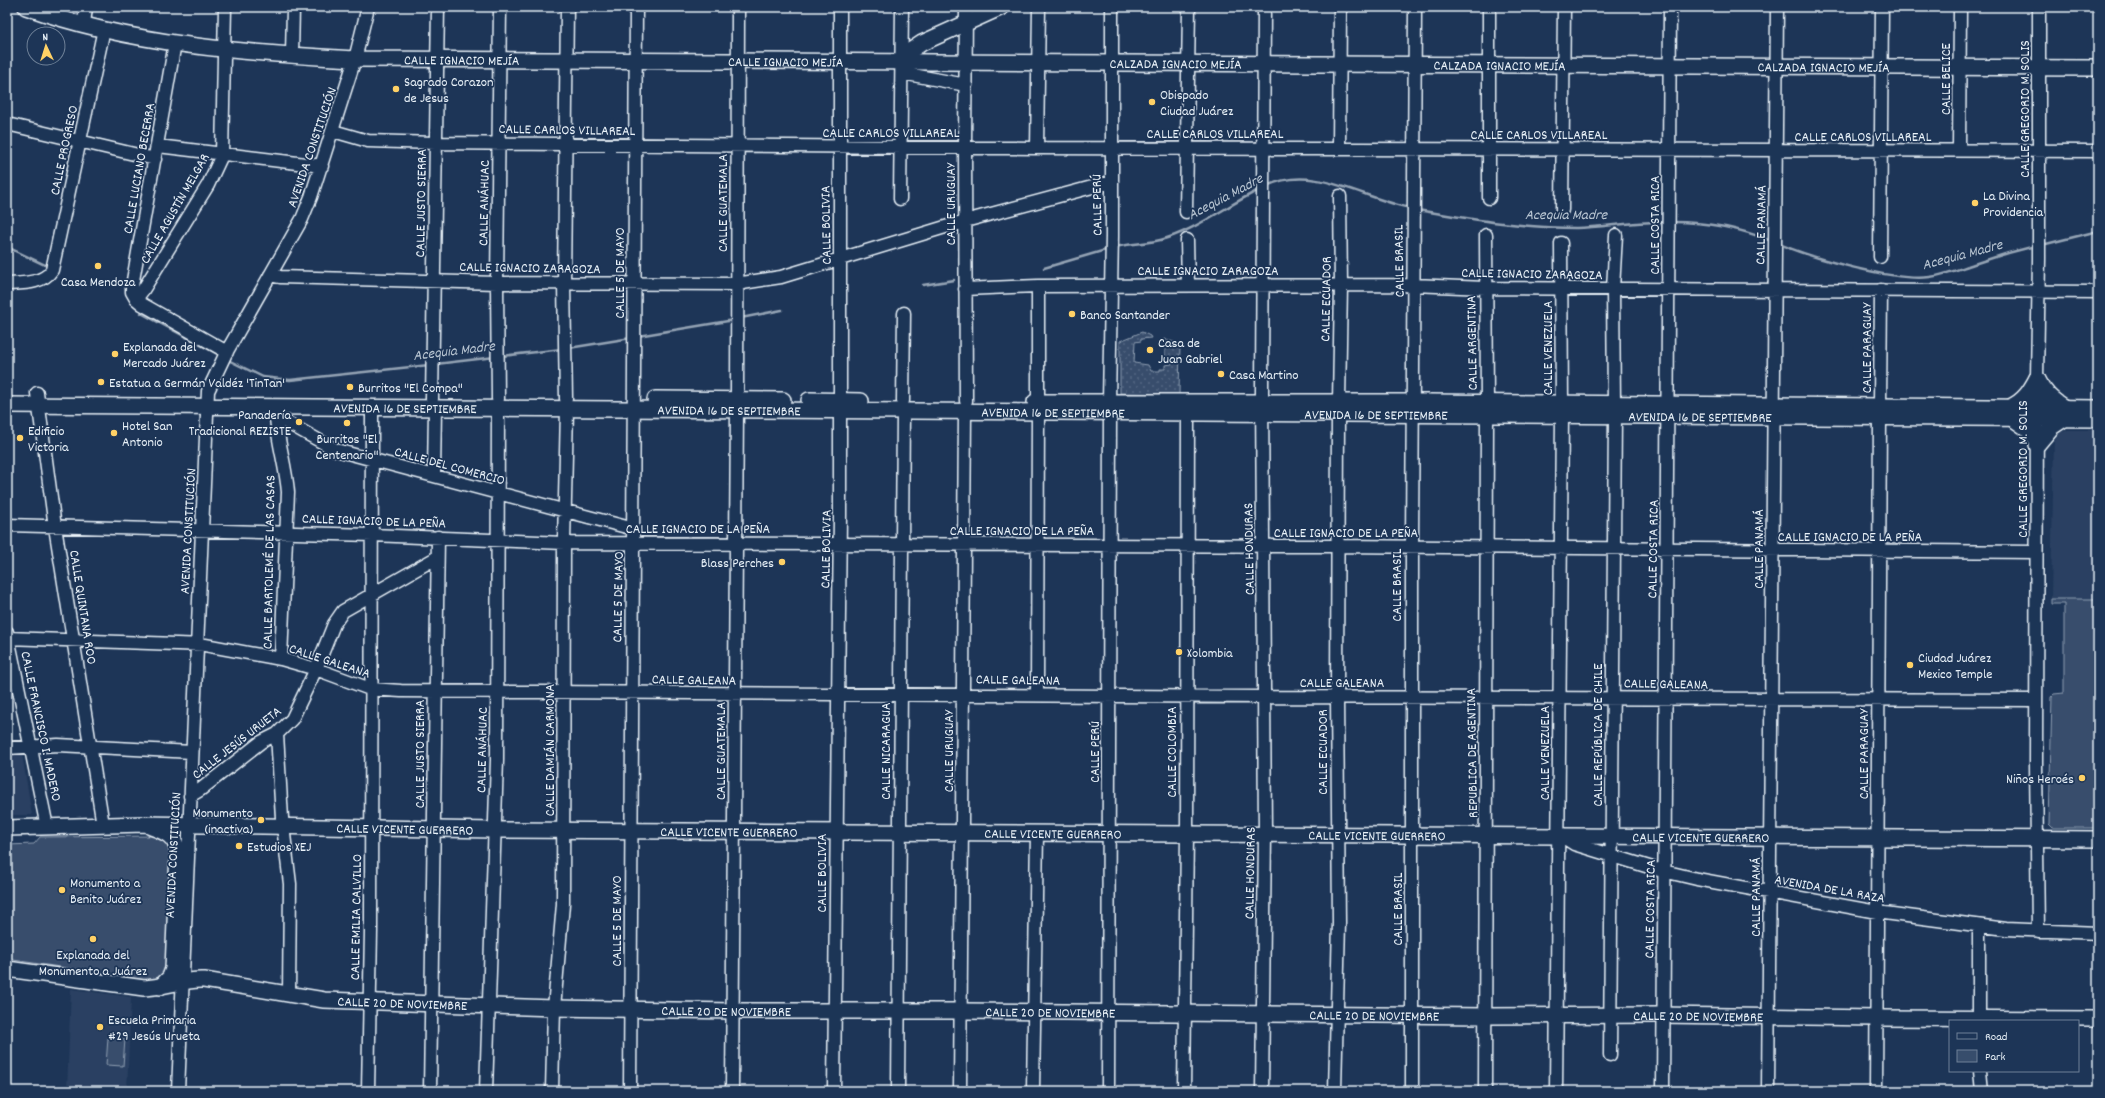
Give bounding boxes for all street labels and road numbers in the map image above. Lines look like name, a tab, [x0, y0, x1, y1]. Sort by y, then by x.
street label: CALLE GREGORIO M. SOLIS	[2016, 40, 2036, 178]
street label: CALLE BELICE	[1937, 42, 1957, 115]
street label: CALLE IGNACIO MEJÍA	[404, 51, 520, 72]
street label: CALLE IGNACIO MEJÍA	[728, 53, 844, 74]
street label: CALZADA IGNACIO MEJÍA	[1110, 55, 1242, 76]
street label: CALZADA IGNACIO MEJÍA	[1434, 57, 1566, 77]
street label: CALZADA IGNACIO MEJÍA	[1758, 58, 1890, 79]
street label: AVENIDA CONSTITUCIÓN	[283, 85, 343, 211]
street label: CALLE LUCIANO BECERRA	[119, 101, 161, 235]
street label: CALLE PROGRESO	[46, 104, 84, 197]
street label: CALLE CARLOS VILLAREAL	[498, 120, 636, 142]
street label: CALLE CARLOS VILLAREAL	[823, 124, 960, 144]
street label: CALLE CARLOS VILLAREAL	[1147, 125, 1284, 145]
street label: CALLE CARLOS VILLAREAL	[1471, 126, 1608, 146]
street label: CALLE CARLOS VILLAREAL	[1795, 128, 1932, 148]
street label: CALLE JUSTO SIERRA	[411, 148, 433, 257]
street label: CALLE AGUSTÍN MELGAR	[136, 150, 216, 268]
street label: CALLE GUATEMALA	[714, 154, 734, 252]
street label: CALLE ANÁHUAC	[474, 160, 496, 246]
street label: CALLE URUGUAY	[942, 162, 962, 245]
street label: CALLE PERÚ	[1087, 174, 1109, 236]
street label: CALLE COSTA RICA	[1646, 175, 1666, 274]
street label: CALLE BOLIVIA	[816, 185, 838, 265]
street label: CALLE PANAMÁ	[1751, 185, 1773, 265]
street label: CALLE BRASIL	[1389, 224, 1411, 298]
street label: CALLE 5 DE MAYO	[611, 227, 631, 319]
street label: CALLE ECUADOR	[1316, 256, 1338, 342]
street label: CALLE IGNACIO ZARAGOZA	[459, 258, 601, 280]
street label: CALLE IGNACIO ZARAGOZA	[1137, 262, 1279, 282]
street label: CALLE IGNACIO ZARAGOZA	[1461, 264, 1603, 286]
street label: CALLE ARGENTINA	[1462, 295, 1484, 391]
street label: CALLE VENEZUELA	[1539, 300, 1559, 395]
street label: CALLE PARAGUAY	[1858, 302, 1878, 393]
street label: AVENIDA 16 DE SEPTIEMBRE	[333, 399, 477, 420]
street label: CALLE GREGORIO M. SOLIS	[2014, 400, 2034, 538]
street label: AVENIDA 16 DE SEPTIEMBRE	[657, 401, 801, 422]
street label: AVENIDA 16 DE SEPTIEMBRE	[981, 404, 1125, 424]
street label: AVENIDA 16 DE SEPTIEMBRE	[1304, 406, 1448, 427]
street label: AVENIDA 16 DE SEPTIEMBRE	[1628, 408, 1772, 429]
street label: CALLE DEL COMERCIO	[392, 443, 507, 491]
street label: AVENIDA CONSTITUCIÓN	[176, 467, 202, 595]
street label: CALLE BARTOLEMÉ DE LAS CASAS	[258, 475, 282, 649]
street label: CALLE COSTA RICA	[1643, 499, 1665, 599]
street label: CALLE HONDURAS	[1239, 503, 1261, 595]
street label: CALLE IGNACIO DE LA PEÑA	[301, 509, 447, 535]
street label: CALLE BOLIVIA	[816, 509, 838, 589]
street label: CALLE PANAMÁ	[1750, 509, 1770, 589]
street label: CALLE IGNACIO DE LA PEÑA	[626, 520, 770, 540]
street label: CALLE IGNACIO DE LA PEÑA	[950, 522, 1094, 542]
street label: CALLE IGNACIO DE LA PEÑA	[1274, 524, 1418, 544]
street label: CALLE IGNACIO DE LA PEÑA	[1778, 528, 1922, 548]
street label: CALLE BRASIL	[1388, 548, 1408, 621]
street label: CALLE QUINTANA ROO	[63, 549, 101, 666]
street label: CALLE 5 DE MAYO	[608, 551, 630, 643]
street label: CALLE GALEANA	[286, 639, 373, 685]
street label: CALLE FRANCISCO I. MADERO	[14, 650, 66, 803]
street label: CALLE REPÚBLICA DE CHILE	[1589, 663, 1609, 807]
street label: CALLE GALEANA	[652, 670, 737, 692]
street label: CALLE GALEANA	[976, 670, 1061, 692]
street label: CALLE GALEANA	[1300, 674, 1385, 694]
street label: CALLE GALEANA	[1624, 674, 1709, 696]
street label: CALLE DAMIÁN CARMONA	[541, 683, 561, 816]
street label: REPUBLICA DE AGENTINA	[1462, 687, 1484, 818]
street label: CALLE JUSTO SIERRA	[411, 699, 431, 808]
street label: CALLE JESÚS URUETA	[188, 702, 287, 785]
street label: CALLE GUATEMALA	[712, 702, 732, 800]
street label: CALLE NICARAGUA	[877, 702, 897, 800]
street label: CALLE VENEZUELA	[1536, 705, 1556, 800]
street label: CALLE COLOMBIA	[1163, 706, 1183, 798]
street label: CALLE ANÁHUAC	[472, 707, 494, 793]
street label: CALLE PARAGUAY	[1855, 708, 1875, 799]
street label: CALLE URUGUAY	[940, 709, 960, 792]
street label: CALLE ECUADOR	[1314, 709, 1334, 795]
street label: CALLE PERÚ	[1086, 721, 1106, 783]
street label: AVENIDA CONSTITUCIÓN	[161, 791, 187, 919]
street label: CALLE VICENTE GUERRERO	[336, 819, 474, 842]
street label: CALLE VICENTE GUERRERO	[660, 823, 798, 844]
street label: CALLE VICENTE GUERRERO	[984, 825, 1122, 846]
street label: CALLE HONDURAS	[1240, 827, 1262, 919]
street label: CALLE VICENTE GUERRERO	[1308, 827, 1446, 847]
street label: CALLE VICENTE GUERRERO	[1632, 828, 1770, 849]
street label: CALLE BOLIVIA	[813, 833, 833, 913]
street label: CALLE EMILIA CALVILLO	[346, 854, 368, 980]
street label: CALLE PANAMÁ	[1747, 857, 1767, 937]
street label: CALLE COSTA RICA	[1640, 859, 1662, 959]
street label: AVENIDA DE LA RAZA	[1773, 870, 1887, 910]
street label: CALLE BRASIL	[1389, 872, 1409, 945]
street label: CALLE 5 DE MAYO	[608, 875, 628, 967]
street label: CALLE 20 DE NOVIEMBRE	[337, 992, 468, 1017]
street label: CALLE 20 DE NOVIEMBRE	[661, 1002, 792, 1023]
street label: CALLE 20 DE NOVIEMBRE	[985, 1003, 1116, 1024]
street label: CALLE 20 DE NOVIEMBRE	[1309, 1006, 1440, 1028]
street label: CALLE 20 DE NOVIEMBRE	[1633, 1007, 1764, 1028]

